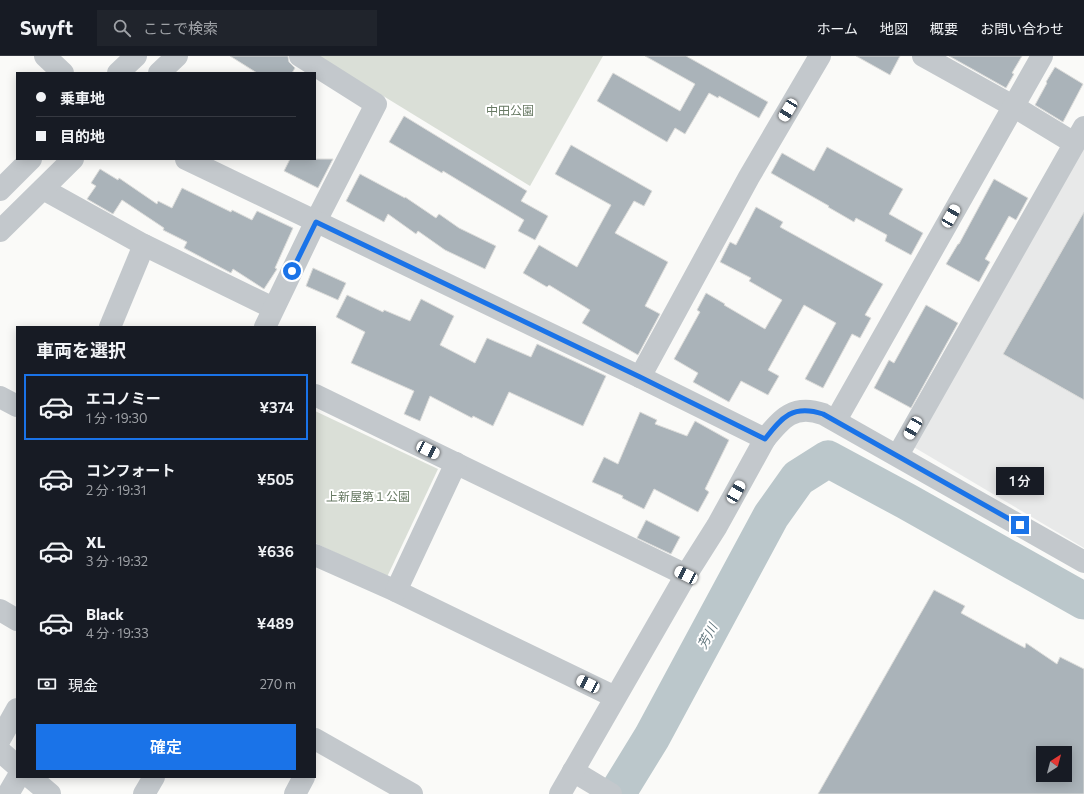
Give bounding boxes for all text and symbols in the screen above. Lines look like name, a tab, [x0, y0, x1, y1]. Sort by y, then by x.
search box	[97, 10, 377, 46]
text: Swyft	[20, 16, 73, 39]
icon: search	[111, 17, 133, 39]
text: ここで検索	[143, 19, 218, 37]
text: ホーム	[816, 20, 858, 37]
text: 地図	[880, 20, 908, 37]
text: 概要	[930, 20, 958, 37]
text: お問い合わせ	[980, 20, 1064, 37]
text: 乗車地	[60, 89, 105, 107]
car	[777, 97, 799, 123]
park label: 中田公園	[486, 103, 534, 117]
text: 目的地	[60, 127, 105, 145]
car	[940, 203, 962, 229]
route start	[283, 262, 301, 280]
text: 車両を選択	[36, 339, 126, 361]
icon: car	[38, 389, 74, 425]
text: エコノミー	[86, 389, 161, 407]
text: ¥374	[260, 398, 294, 416]
text: 1 分 · 19:30	[86, 410, 148, 426]
car	[902, 415, 924, 441]
car	[415, 439, 441, 461]
icon: car	[38, 461, 74, 497]
text: コンフォート	[86, 461, 176, 479]
callout: 1 分	[996, 467, 1044, 495]
text: ¥505	[257, 470, 294, 488]
text: 1 分	[1009, 473, 1031, 489]
car	[725, 479, 747, 505]
text: 2 分 · 19:31	[86, 482, 146, 498]
park label: 上新屋第１公園	[326, 489, 410, 503]
route end	[1011, 516, 1029, 534]
icon: car	[38, 533, 74, 569]
text: XL	[86, 533, 105, 551]
text: ¥636	[258, 542, 294, 560]
text: 3 分 · 19:32	[86, 553, 148, 569]
car	[673, 564, 699, 586]
icon: car	[38, 605, 74, 641]
text: Black	[86, 605, 124, 623]
text: ¥489	[257, 614, 294, 632]
water label: 芳川	[694, 619, 721, 651]
text: 4 分 · 19:33	[86, 625, 149, 641]
icon: cash	[36, 673, 58, 695]
car	[575, 673, 601, 695]
text: 現金	[68, 676, 98, 694]
text: 270 m	[260, 676, 296, 692]
button: 確定	[36, 724, 296, 770]
north arrow	[1036, 746, 1072, 782]
map controls	[1036, 746, 1072, 782]

